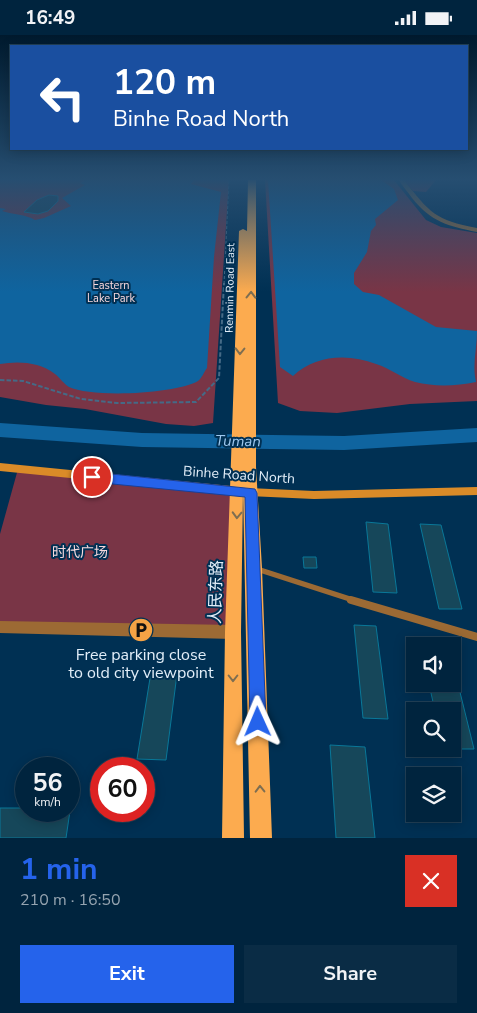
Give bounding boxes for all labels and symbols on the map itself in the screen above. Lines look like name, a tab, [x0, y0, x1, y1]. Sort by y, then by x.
street label: Renmin Road East	[222, 243, 238, 333]
park label: Eastern Lake Park	[87, 278, 135, 306]
one-way arrow	[246, 291, 256, 298]
one-way arrow	[235, 347, 245, 355]
water label: Tuman	[215, 431, 261, 451]
pin	[71, 456, 113, 498]
street label: Binhe Road North	[182, 462, 296, 488]
one-way arrow	[232, 512, 242, 520]
park label: 时代广场	[52, 543, 108, 562]
street label: 人民东路	[204, 560, 228, 624]
parking icon: Free parking close to old city viewpoint	[128, 617, 154, 643]
place label: Free parking close to old city viewpoint	[68, 644, 214, 684]
one-way arrow	[228, 674, 238, 682]
position arrow	[231, 695, 283, 747]
speed limit sign: 60	[90, 757, 155, 822]
one-way arrow	[254, 785, 265, 793]

